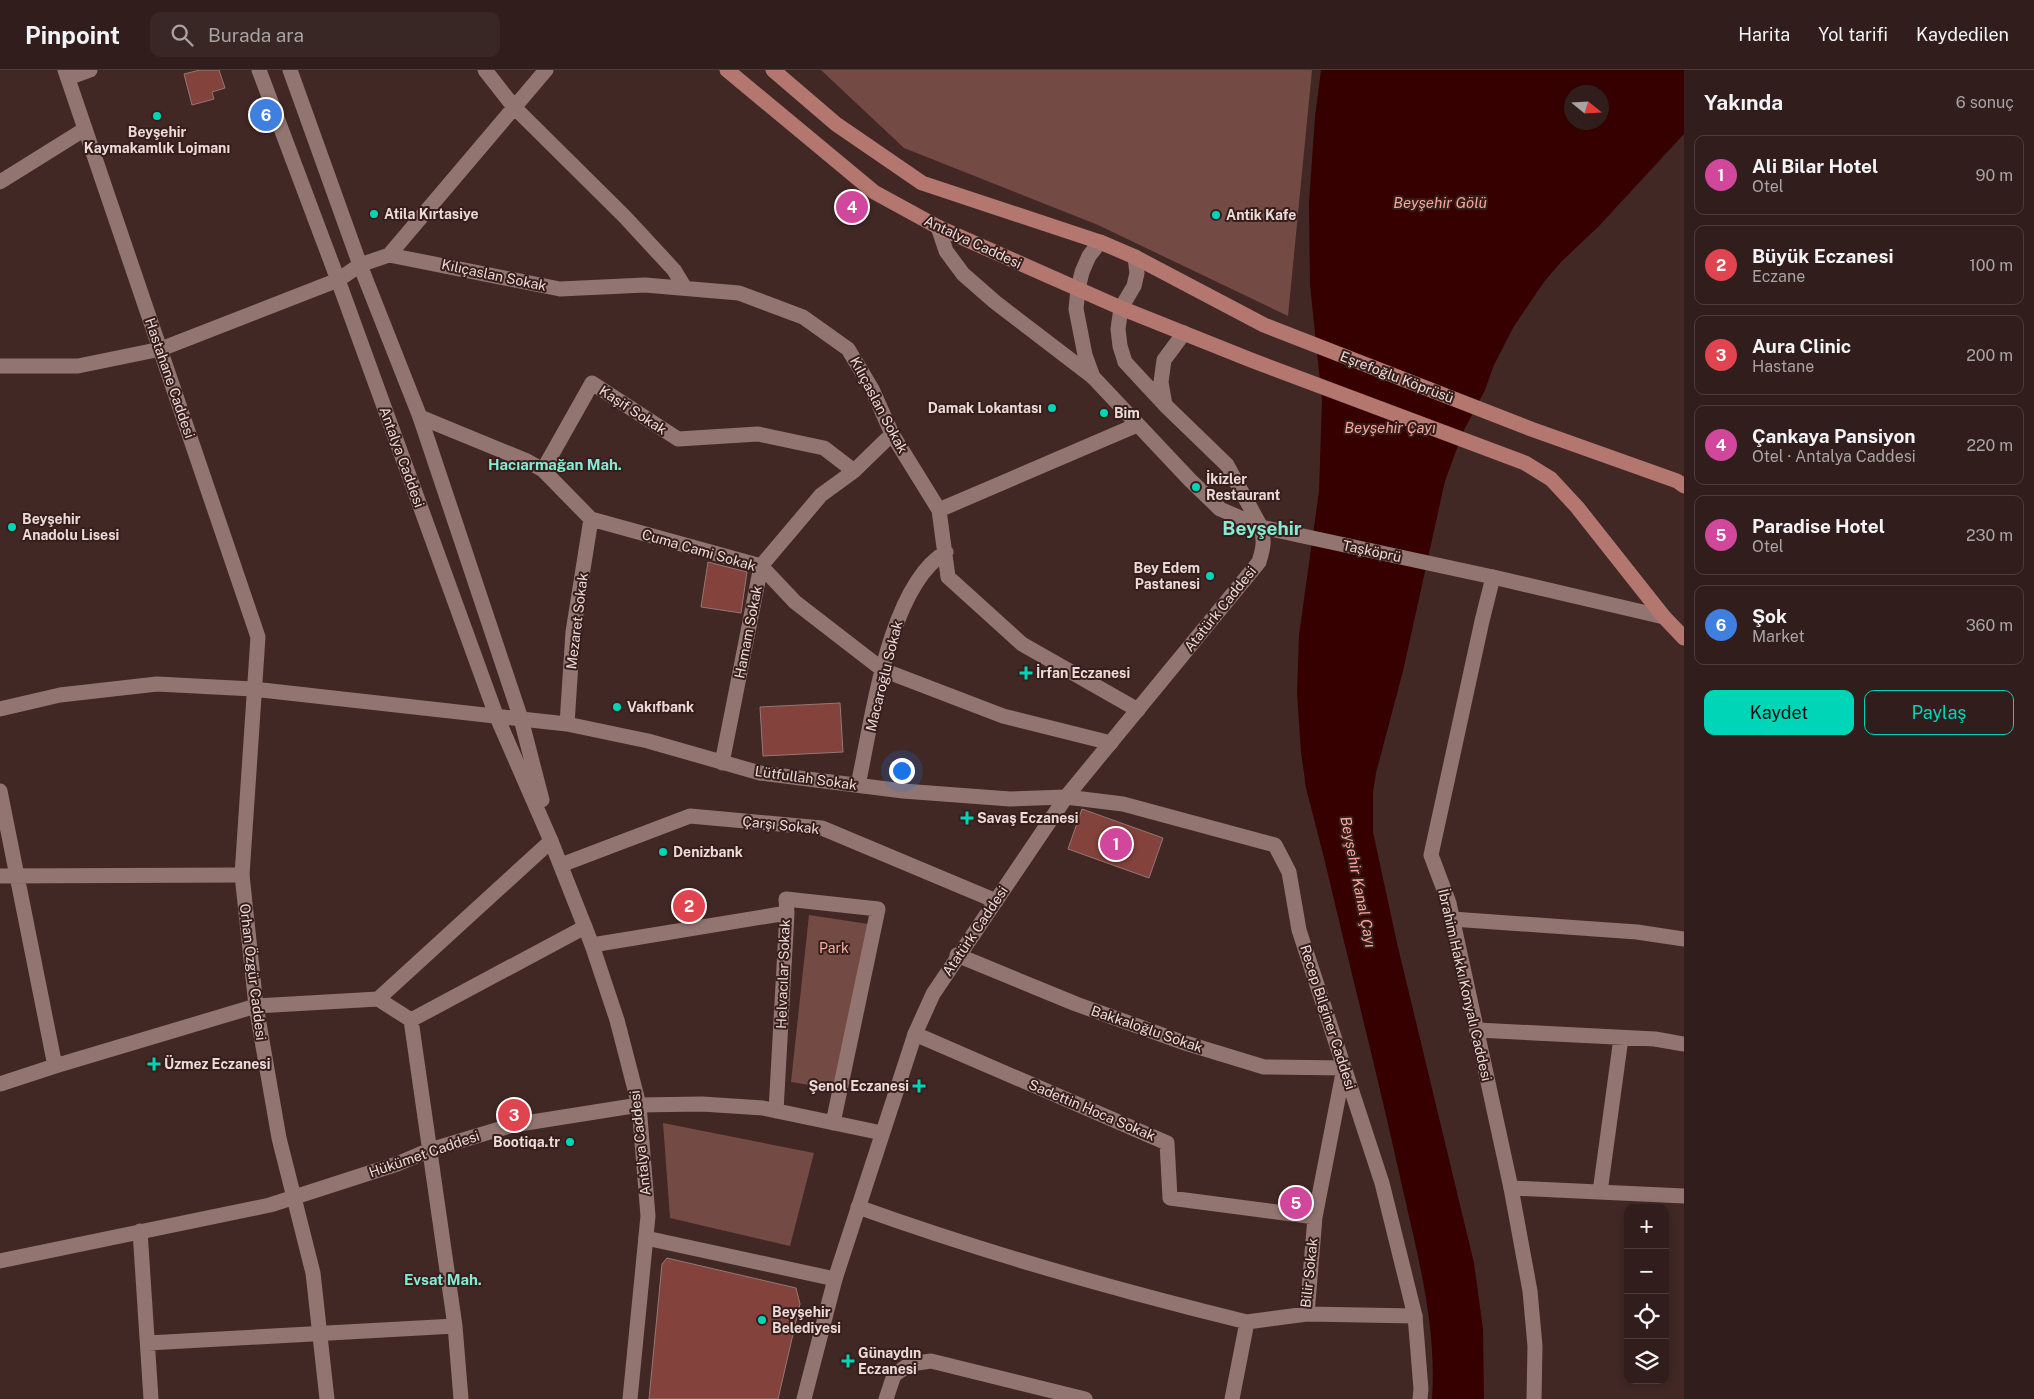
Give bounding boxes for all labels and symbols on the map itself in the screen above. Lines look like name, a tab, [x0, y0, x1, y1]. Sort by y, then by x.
north arrow	[1564, 85, 1609, 130]
pin: 6	[250, 96, 282, 134]
marker: Beyşehir Kaymakamlık Lojmanı	[151, 110, 163, 122]
place label: Beyşehir Kaymakamlık Lojmanı	[84, 124, 230, 156]
pin: 4	[836, 188, 868, 226]
water label: Beyşehir Gölü	[1393, 194, 1487, 211]
place label: Atila Kırtasiye	[384, 206, 479, 222]
place label: Antik Kafe	[1226, 207, 1296, 223]
marker: Atila Kırtasiye	[368, 208, 380, 220]
marker: Antik Kafe	[1210, 209, 1222, 221]
street label: Antalya Caddesi	[922, 212, 1024, 272]
street label: Kılıçaslan Sokak	[440, 256, 548, 294]
street label: Hastahane Caddesi	[142, 316, 198, 440]
street label: Eşrefoğlu Köprüsü	[1338, 348, 1456, 406]
street label: Kılıçaslan Sokak	[847, 354, 911, 456]
street label: Kaşif Sokak	[596, 382, 670, 438]
place label: Damak Lokantası	[928, 400, 1042, 416]
marker: Damak Lokantası	[1046, 402, 1058, 414]
street label: Antalya Caddesi	[376, 405, 428, 509]
place label: Bim	[1114, 405, 1140, 421]
marker: Bim	[1098, 407, 1110, 419]
water label: Beyşehir Çayı	[1344, 419, 1436, 436]
district label: Hacıarmağan Mah.	[488, 456, 622, 473]
place label: İkizler Restaurant	[1206, 470, 1281, 503]
marker: İkizler Restaurant	[1190, 481, 1202, 493]
place label: Beyşehir Anadolu Lisesi	[22, 511, 119, 543]
district label: Beyşehir	[1222, 517, 1302, 539]
marker: Beyşehir Anadolu Lisesi	[6, 521, 18, 533]
street label: Cuma Cami Sokak	[640, 526, 758, 574]
street label: Taşköprü	[1341, 537, 1403, 565]
place label: Bey Edem Pastanesi	[1134, 560, 1200, 592]
street label: Atatürk Caddesi	[1181, 563, 1259, 655]
marker: Bey Edem Pastanesi	[1204, 570, 1216, 582]
street label: Mezaret Sokak	[563, 572, 591, 670]
street label: Hamam Sokak	[731, 584, 765, 680]
street label: Macaroğlu Sokak	[863, 619, 906, 733]
place label: İrfan Eczanesi	[1036, 664, 1130, 681]
marker: İrfan Eczanesi	[1020, 667, 1032, 679]
place label: Vakıfbank	[627, 699, 694, 715]
marker: Vakıfbank	[611, 701, 623, 713]
your location	[889, 758, 915, 784]
street label: Lütfullah Sokak	[754, 763, 858, 793]
place label: Savaş Eczanesi	[977, 810, 1078, 826]
marker: Savaş Eczanesi	[961, 812, 973, 824]
street label: Çarşı Sokak	[742, 813, 820, 837]
water label: Beyşehir Kanal Çayı	[1337, 815, 1380, 949]
pin: 1	[1100, 825, 1132, 863]
place label: Denizbank	[673, 844, 743, 860]
marker: Denizbank	[657, 846, 669, 858]
street label: Atatürk Caddesi	[939, 883, 1011, 979]
pin: 2	[673, 887, 705, 925]
street label: İbrahim Hakkı Konyalı Caddesi	[1435, 887, 1497, 1083]
street label: Orhan Özgür Caddesi	[237, 902, 271, 1041]
street label: Helvacılar Sokak	[773, 919, 793, 1029]
park label: Park	[819, 940, 849, 956]
street label: Recep Bilginer Caddesi	[1297, 943, 1359, 1091]
street label: Bakkaloğlu Sokak	[1089, 1002, 1205, 1056]
place label: Üzmez Eczanesi	[164, 1055, 270, 1072]
marker: Üzmez Eczanesi	[148, 1058, 160, 1070]
street label: Sadettin Hoca Sokak	[1026, 1076, 1158, 1144]
place label: Şenol Eczanesi	[808, 1078, 909, 1094]
marker: Şenol Eczanesi	[913, 1080, 925, 1092]
street label: Antalya Caddesi	[627, 1090, 653, 1196]
pin: 3	[498, 1096, 530, 1134]
street label: Hükümet Caddesi	[367, 1128, 481, 1180]
place label: Bootiqa.tr	[493, 1134, 560, 1150]
marker: Bootiqa.tr	[564, 1136, 576, 1148]
pin: 5	[1280, 1184, 1312, 1222]
street label: Bilir Sokak	[1297, 1237, 1321, 1309]
district label: Evsat Mah.	[404, 1271, 482, 1288]
place label: Beyşehir Belediyesi	[772, 1304, 841, 1336]
marker: Beyşehir Belediyesi	[756, 1314, 768, 1326]
place label: Günaydın Eczanesi	[858, 1345, 921, 1377]
marker: Günaydın Eczanesi	[842, 1355, 854, 1367]

